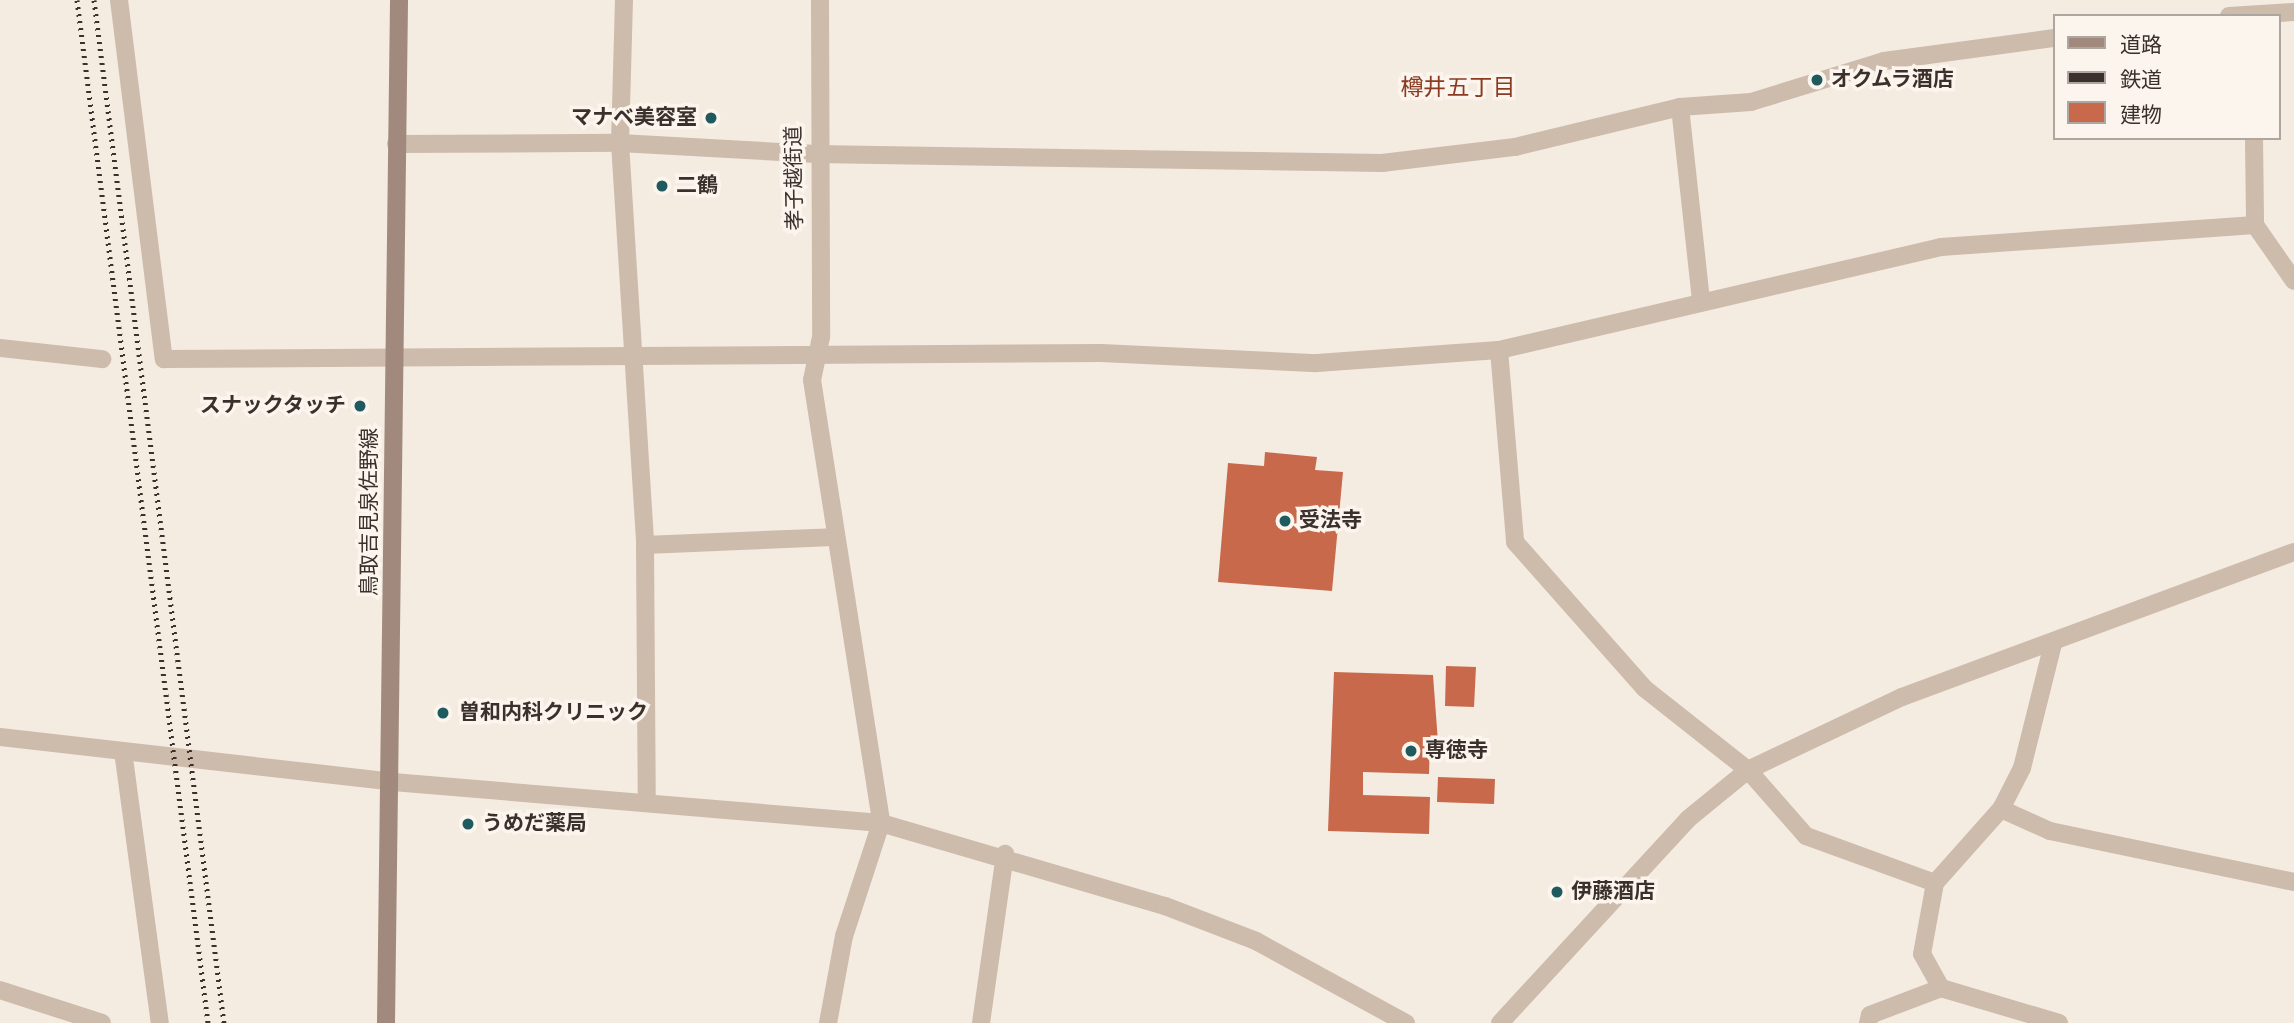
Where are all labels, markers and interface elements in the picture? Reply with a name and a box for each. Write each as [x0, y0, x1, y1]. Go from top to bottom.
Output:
legend [2052, 14, 2280, 140]
text: 道路 [2120, 33, 2162, 58]
place label: オクムラ酒店 [1831, 67, 1957, 93]
text: 鉄道 [2120, 68, 2162, 93]
marker: オクムラ酒店 [1809, 72, 1825, 88]
district label: 樽井五丁目 [1401, 74, 1515, 102]
text: 建物 [2120, 103, 2162, 128]
place label: マナベ美容室 [571, 105, 697, 131]
marker: マナベ美容室 [703, 110, 719, 126]
street label: 孝子越街道 [781, 125, 809, 231]
place label: 二鶴 [676, 173, 718, 199]
marker: 二鶴 [654, 178, 670, 194]
place label: スナックタッチ [199, 393, 346, 419]
marker: スナックタッチ [352, 398, 368, 414]
street label: 鳥取吉見泉佐野線 [357, 428, 383, 596]
place label: 受法寺 [1299, 508, 1362, 534]
marker: 受法寺 [1277, 513, 1293, 529]
place label: 曽和内科クリニック [459, 700, 648, 726]
marker: 曽和内科クリニック [433, 703, 453, 723]
place label: 専徳寺 [1425, 738, 1488, 764]
marker: 専徳寺 [1403, 743, 1419, 759]
place label: うめだ薬局 [482, 811, 587, 837]
marker: うめだ薬局 [460, 816, 476, 832]
place label: 伊藤酒店 [1571, 879, 1655, 905]
marker: 伊藤酒店 [1549, 884, 1565, 900]

